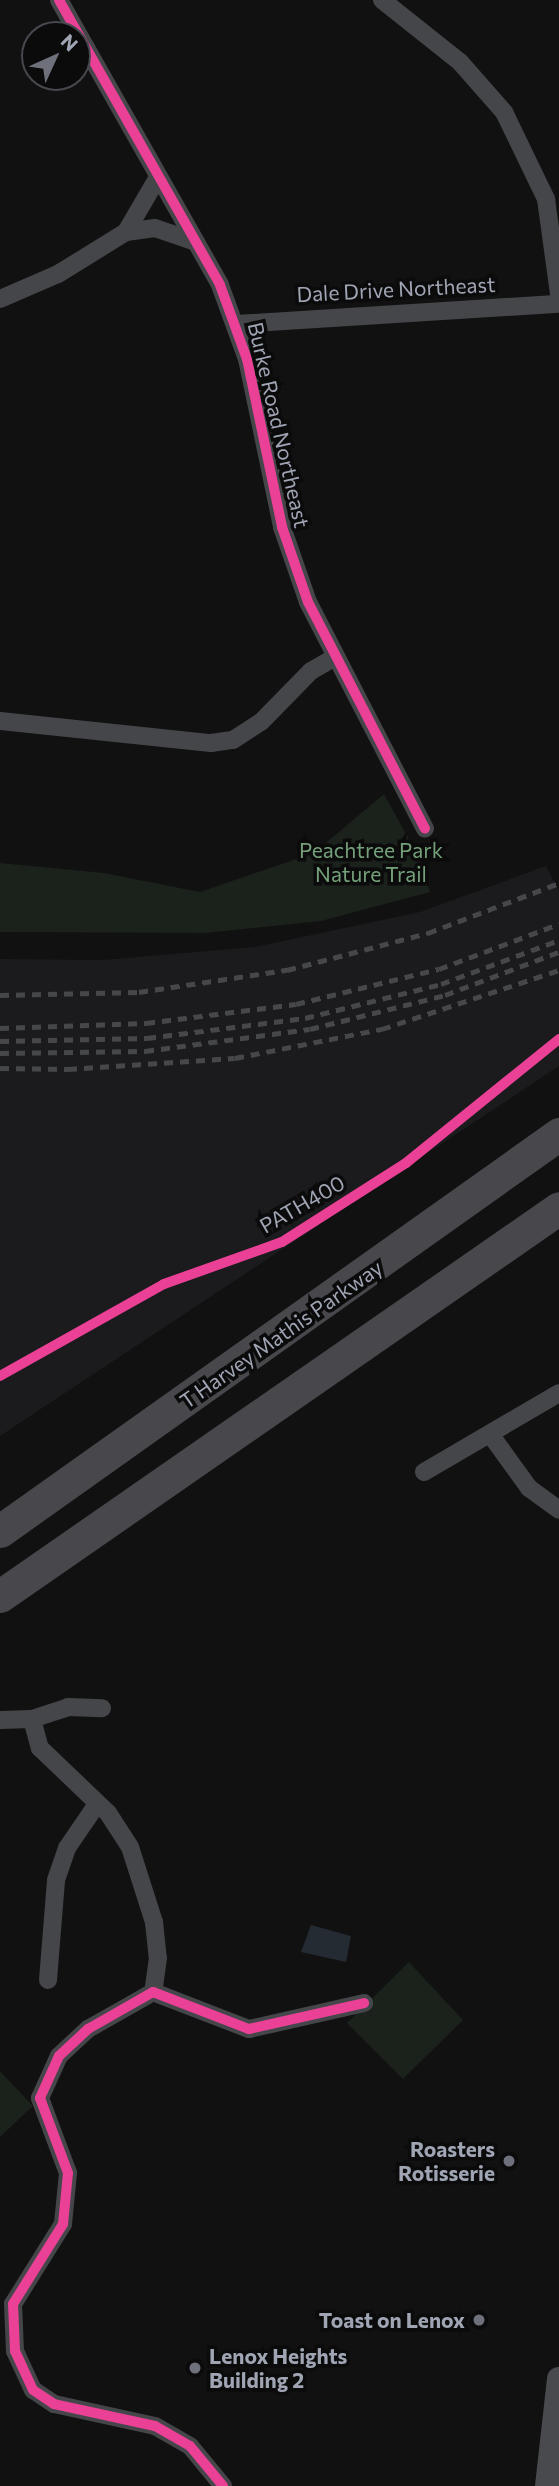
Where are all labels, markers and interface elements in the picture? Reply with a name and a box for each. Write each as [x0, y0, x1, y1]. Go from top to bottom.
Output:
north arrow [21, 21, 91, 91]
text: N [57, 29, 83, 55]
street label: Dale Drive Northeast [296, 271, 496, 307]
street label: Burke Road Northeast [243, 320, 315, 530]
park label: Peachtree Park Nature Trail [299, 837, 443, 887]
street label: PATH400 [255, 1170, 349, 1238]
street label: T Harvey Mathis Parkway [175, 1254, 387, 1414]
place label: Roasters Rotisserie [398, 2136, 495, 2186]
marker: Roasters Rotisserie [501, 2153, 517, 2169]
place label: Toast on Lenox [319, 2307, 465, 2333]
marker: Toast on Lenox [471, 2312, 487, 2328]
place label: Lenox Heights Building 2 [209, 2343, 347, 2393]
marker: Lenox Heights Building 2 [187, 2360, 203, 2376]

